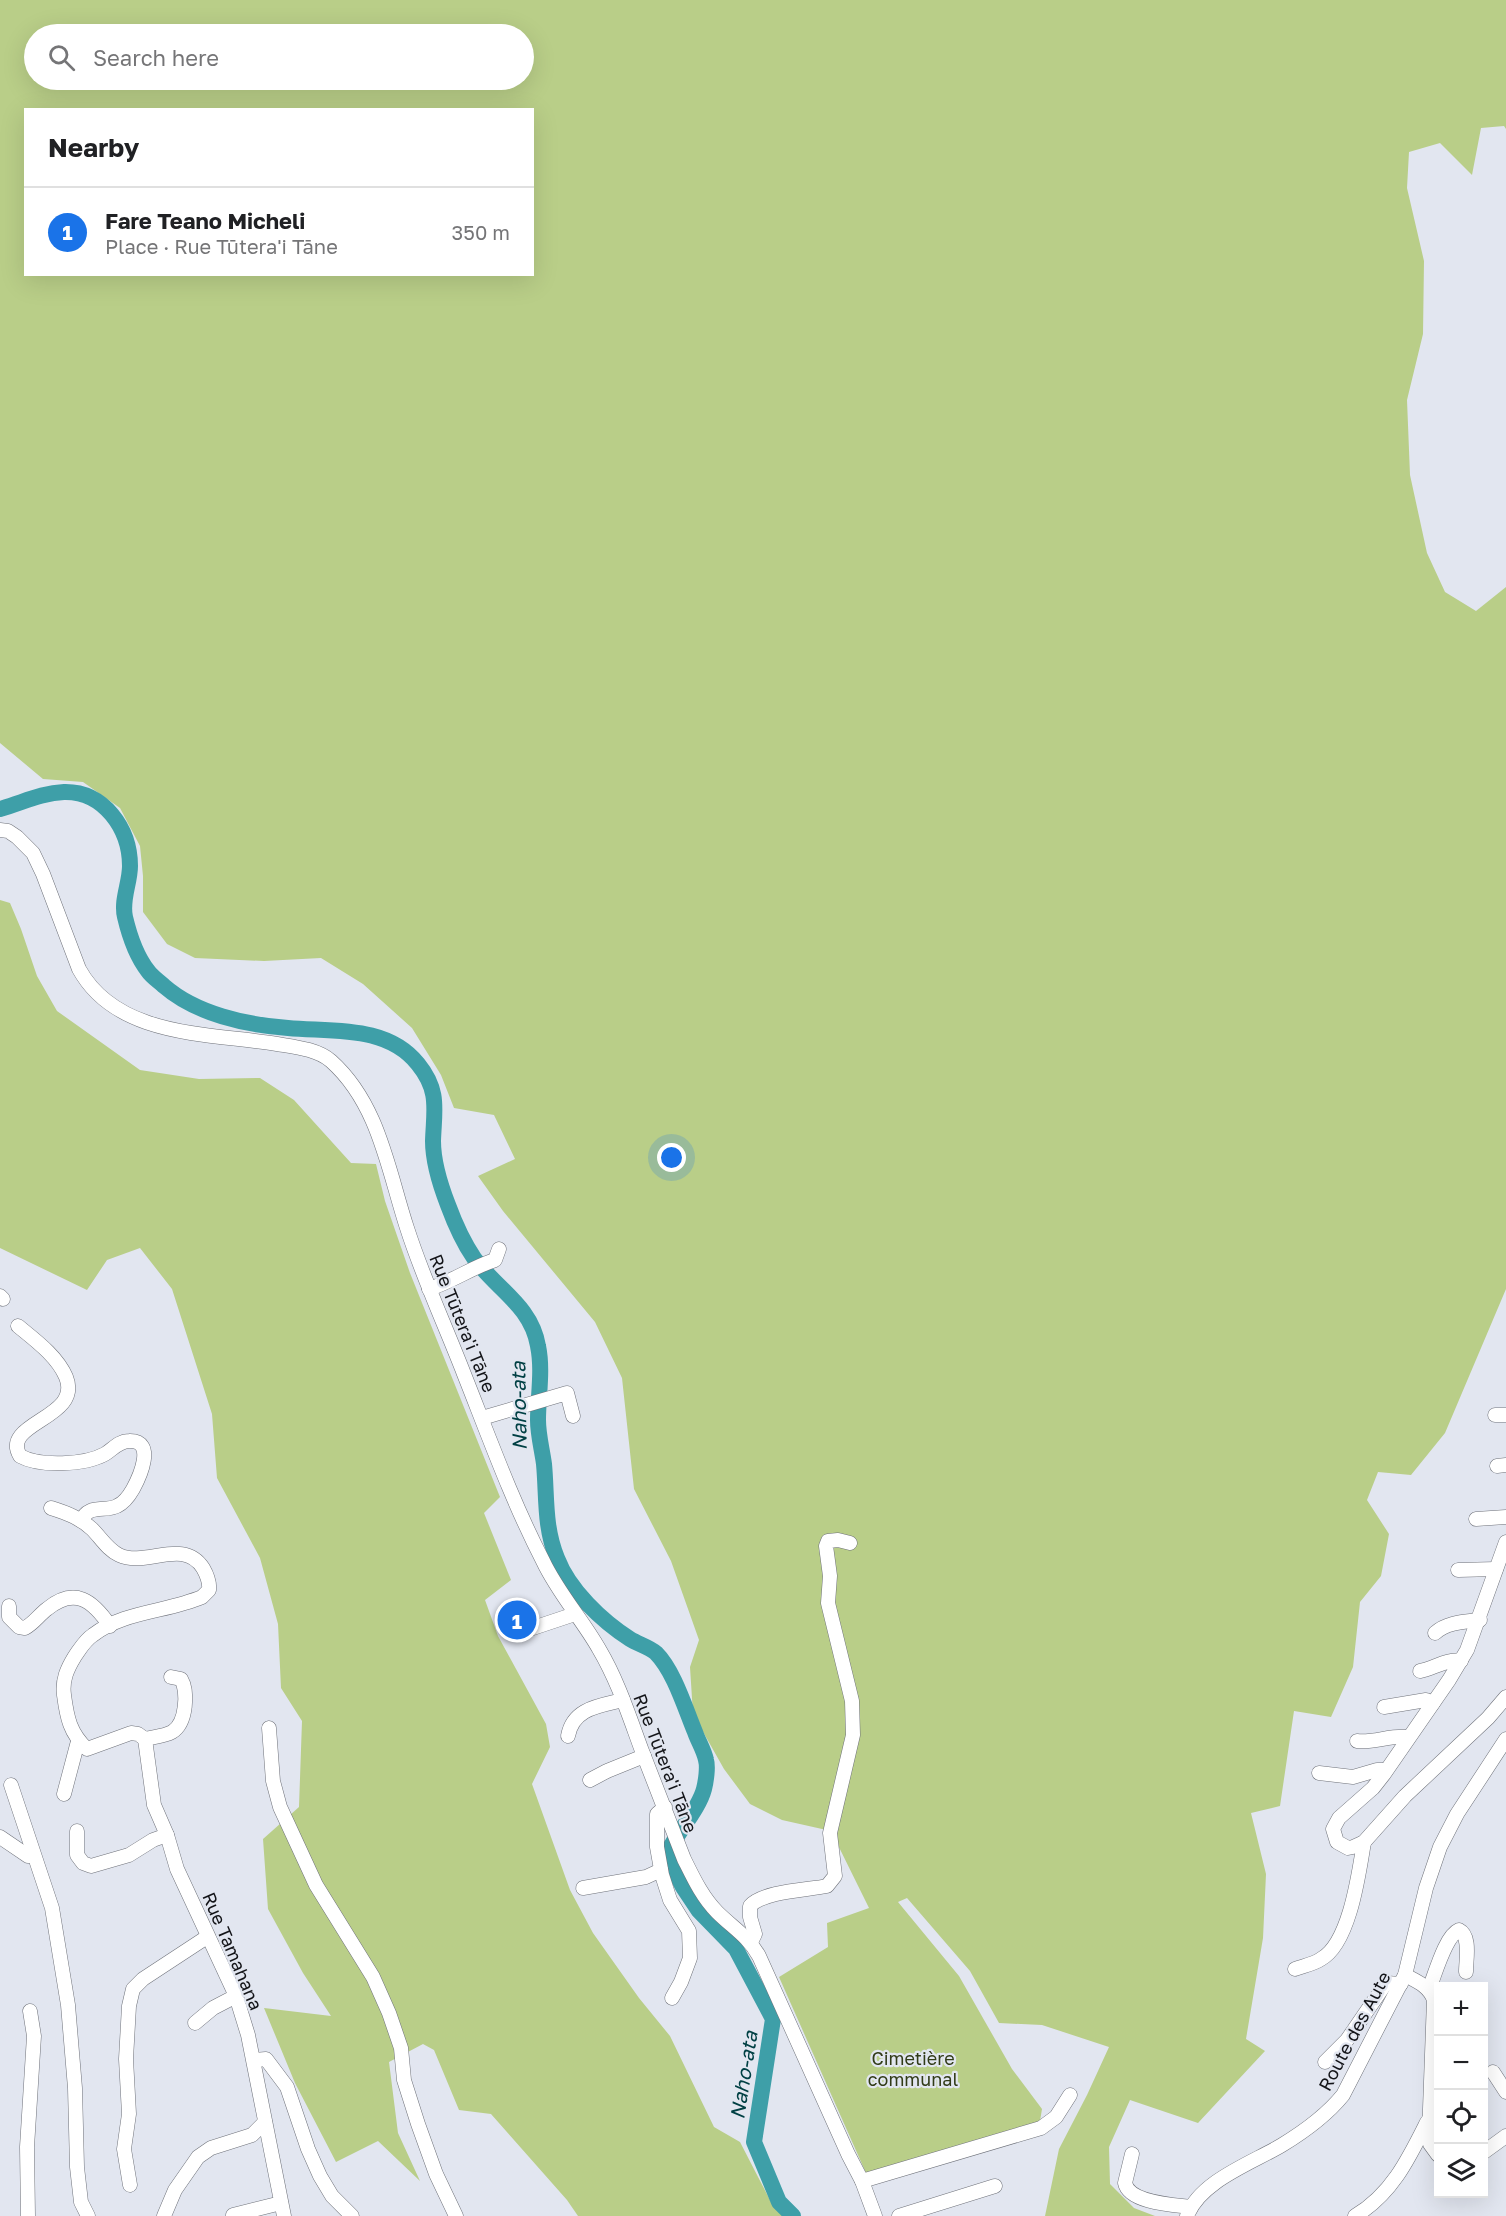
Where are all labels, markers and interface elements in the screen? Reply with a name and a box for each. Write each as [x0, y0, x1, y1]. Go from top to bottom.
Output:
search box [24, 24, 534, 90]
icon: search [45, 41, 78, 74]
text: Search here [93, 44, 219, 71]
text: Nearby [48, 132, 139, 163]
text: Fare Teano Micheli [105, 207, 305, 234]
text: 1 [62, 220, 73, 244]
text: 350 m [452, 220, 510, 244]
text: Place · Rue Tūtera'i Tāne [105, 234, 338, 258]
your location [657, 1143, 686, 1172]
street label: Rue Tūtera'i Tāne [425, 1251, 501, 1395]
water label: Naho-ata [505, 1361, 531, 1451]
pin: 1 [498, 1598, 536, 1642]
street label: Rue Tūtera'i Tāne [629, 1690, 703, 1836]
street label: Rue Tamahana [198, 1889, 268, 2013]
street label: Route des Aute [1313, 1968, 1395, 2094]
map controls [1434, 1982, 1488, 2198]
button: + [1434, 1982, 1488, 2036]
water label: Naho-ata [724, 2029, 762, 2121]
button: − [1434, 2036, 1488, 2090]
park label: Cimetière communal [868, 2047, 958, 2090]
button: locate [1434, 2090, 1488, 2144]
button: layers [1434, 2144, 1488, 2198]

